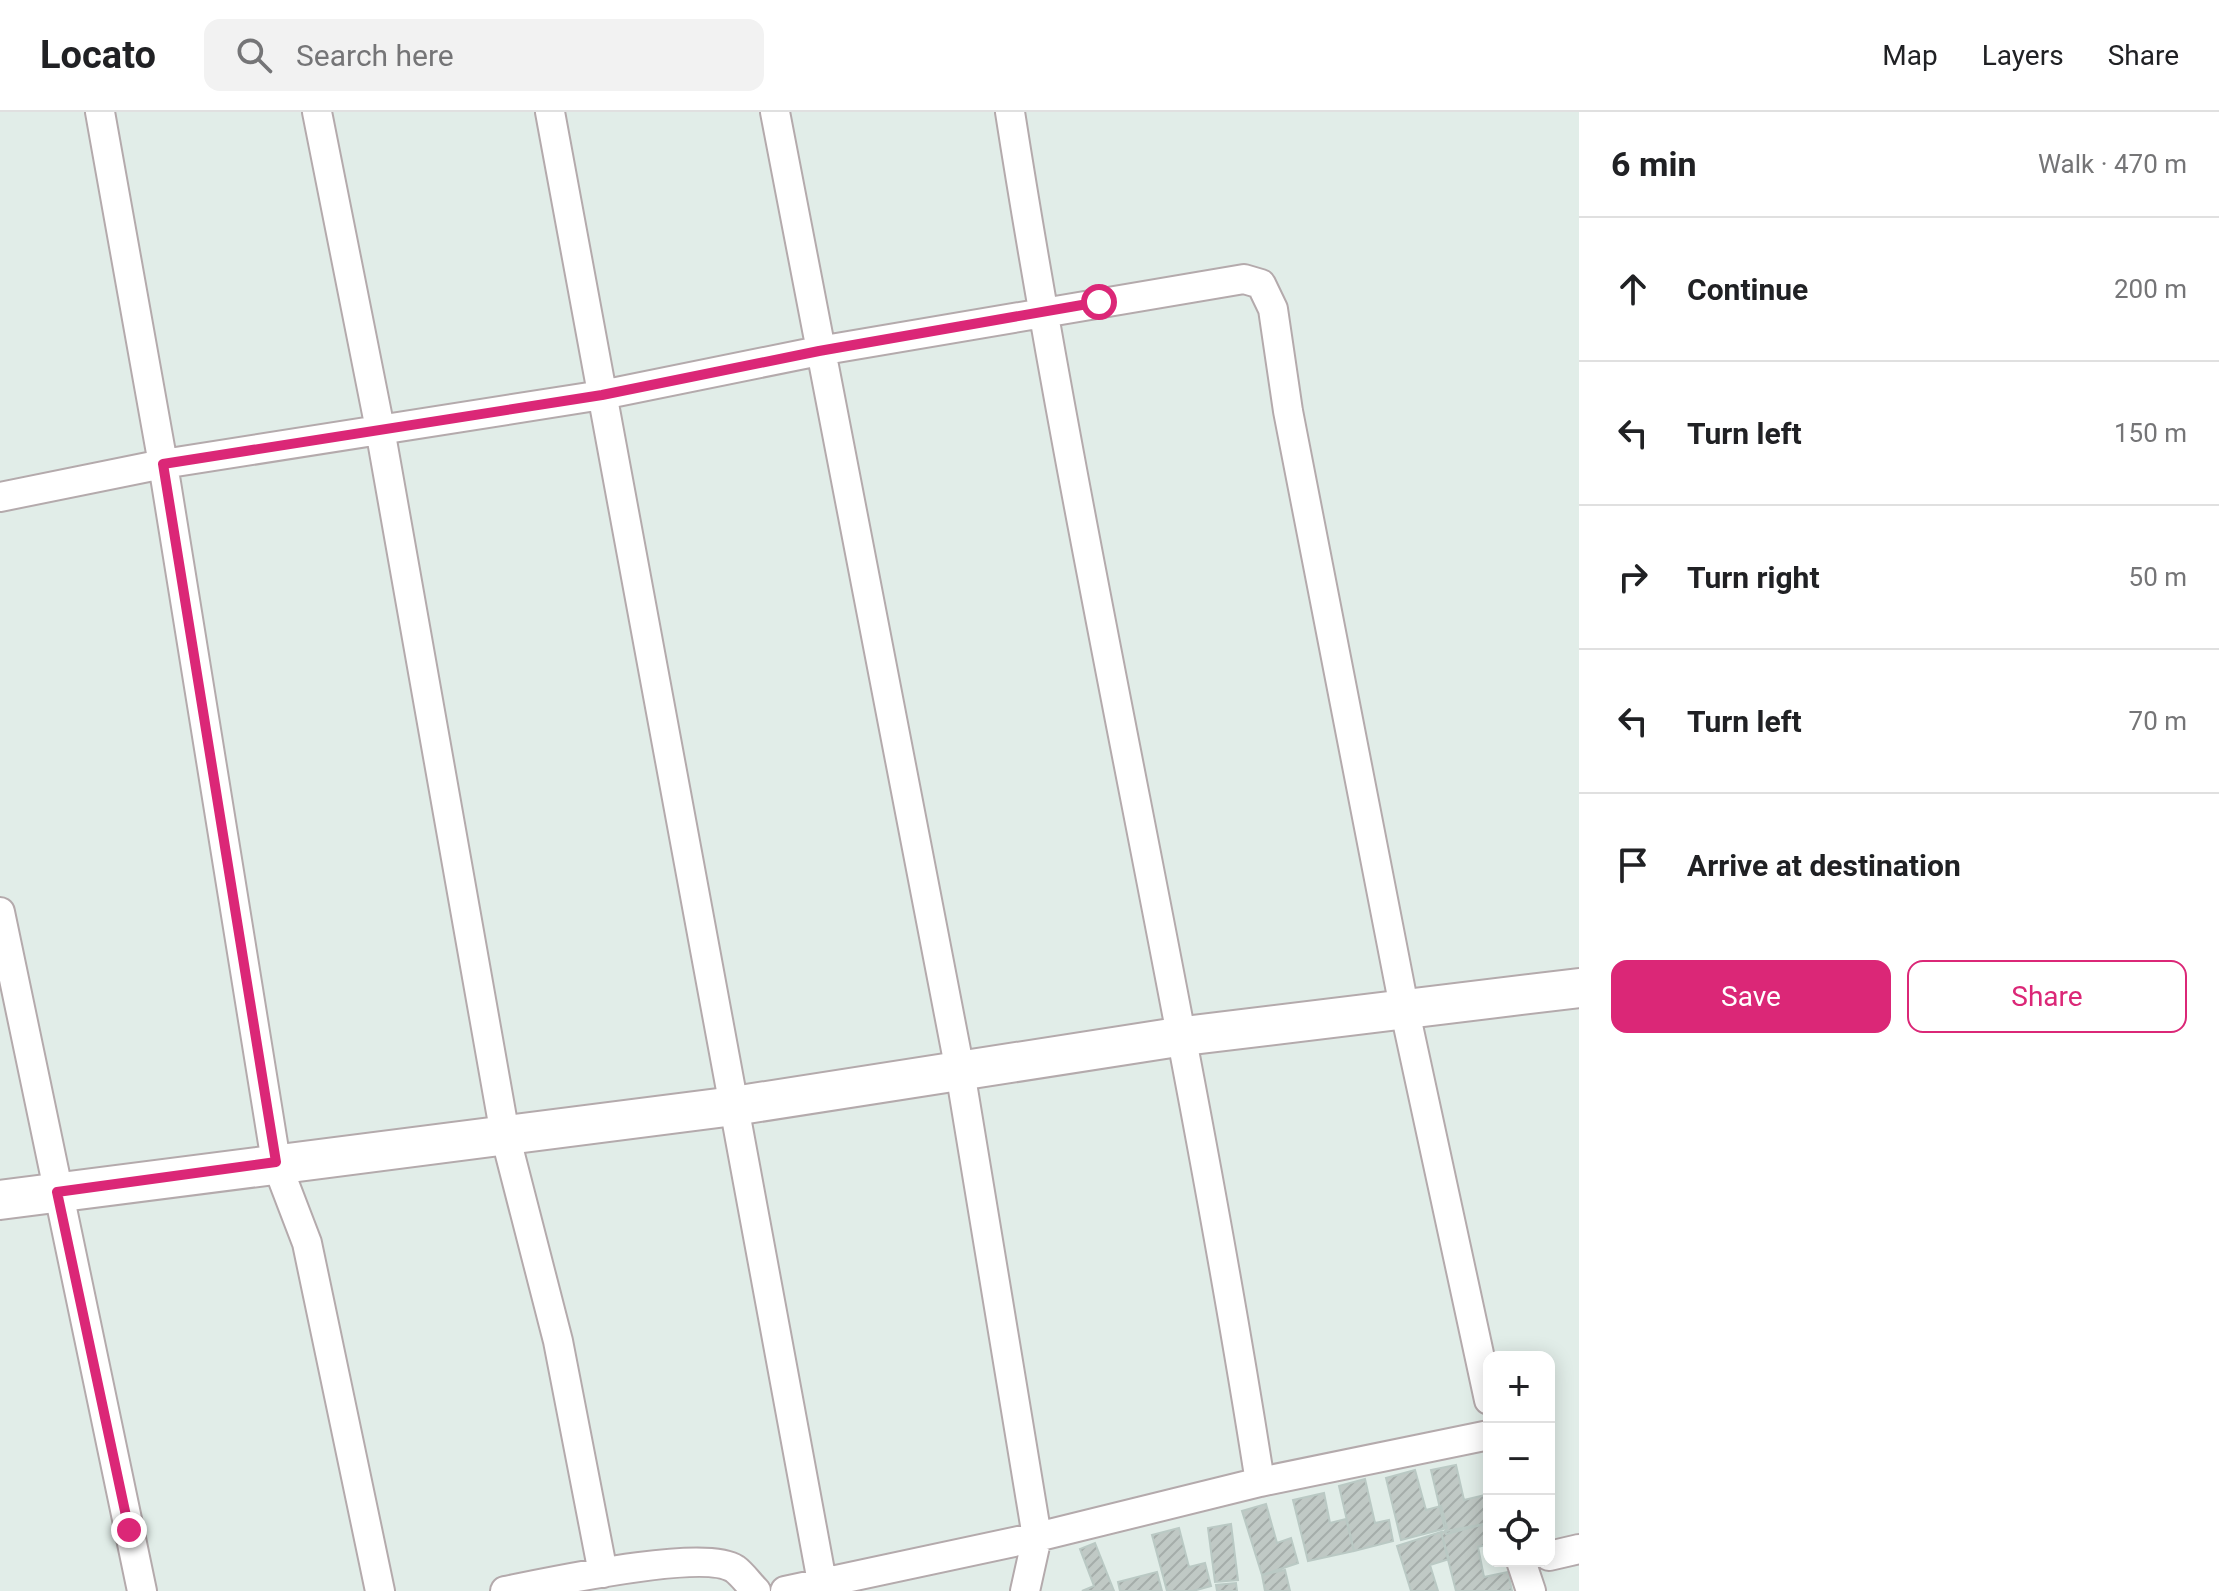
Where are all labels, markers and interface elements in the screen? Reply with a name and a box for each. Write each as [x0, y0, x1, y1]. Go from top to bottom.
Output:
search box [204, 19, 764, 91]
text: Locato [40, 33, 156, 77]
icon: search [232, 33, 276, 77]
text: Search here [296, 38, 454, 73]
text: Map [1882, 39, 1938, 72]
text: Layers [1982, 39, 2064, 72]
text: Share [2108, 39, 2179, 72]
text: 6 min [1611, 144, 1696, 184]
text: Walk · 470 m [2038, 149, 2187, 179]
icon: ahead [1611, 267, 1655, 311]
text: Continue [1687, 272, 1808, 307]
text: 200 m [2114, 274, 2187, 304]
route start [1081, 284, 1117, 320]
icon: left [1611, 411, 1655, 455]
text: Turn left [1687, 416, 1802, 451]
text: 150 m [2114, 418, 2187, 448]
icon: right [1611, 555, 1655, 599]
text: Turn right [1687, 560, 1820, 595]
text: 50 m [2129, 562, 2187, 592]
icon: left [1611, 699, 1655, 743]
text: Turn left [1687, 704, 1802, 739]
text: 70 m [2129, 706, 2187, 736]
icon: arrive [1611, 843, 1655, 887]
text: Arrive at destination [1687, 848, 1961, 883]
button: Save [1611, 960, 1891, 1033]
button: Share [1907, 960, 2187, 1033]
map controls [1483, 1351, 1555, 1567]
button: + [1483, 1351, 1555, 1423]
button: − [1483, 1423, 1555, 1495]
button: locate [1483, 1495, 1555, 1567]
route end [111, 1512, 147, 1548]

